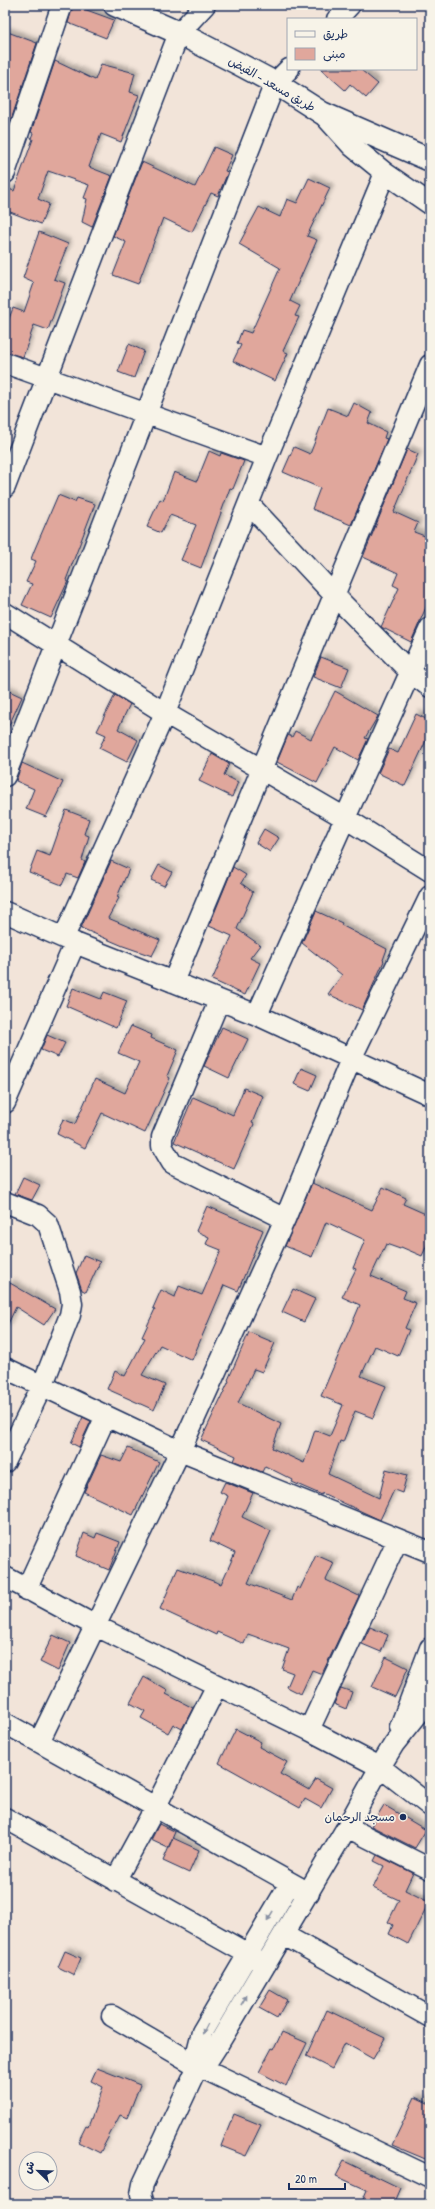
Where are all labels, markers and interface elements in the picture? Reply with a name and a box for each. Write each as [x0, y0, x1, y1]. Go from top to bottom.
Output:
legend [287, 18, 417, 70]
text: طريق [323, 25, 348, 42]
text: مبنى [323, 45, 346, 62]
street label: طريق مسعد - الفيض [226, 52, 319, 115]
place label: مسجد الرحمان [325, 1808, 395, 1825]
marker: مسجد الرحمان [398, 1812, 408, 1822]
one-way arrow [266, 1911, 274, 1921]
one-way arrow [241, 1994, 248, 2006]
one-way arrow [201, 2023, 208, 2034]
north arrow [18, 2151, 58, 2191]
text: ش [20, 2159, 38, 2175]
scale bar [289, 2165, 345, 2191]
text: 20 m [295, 2170, 317, 2187]

